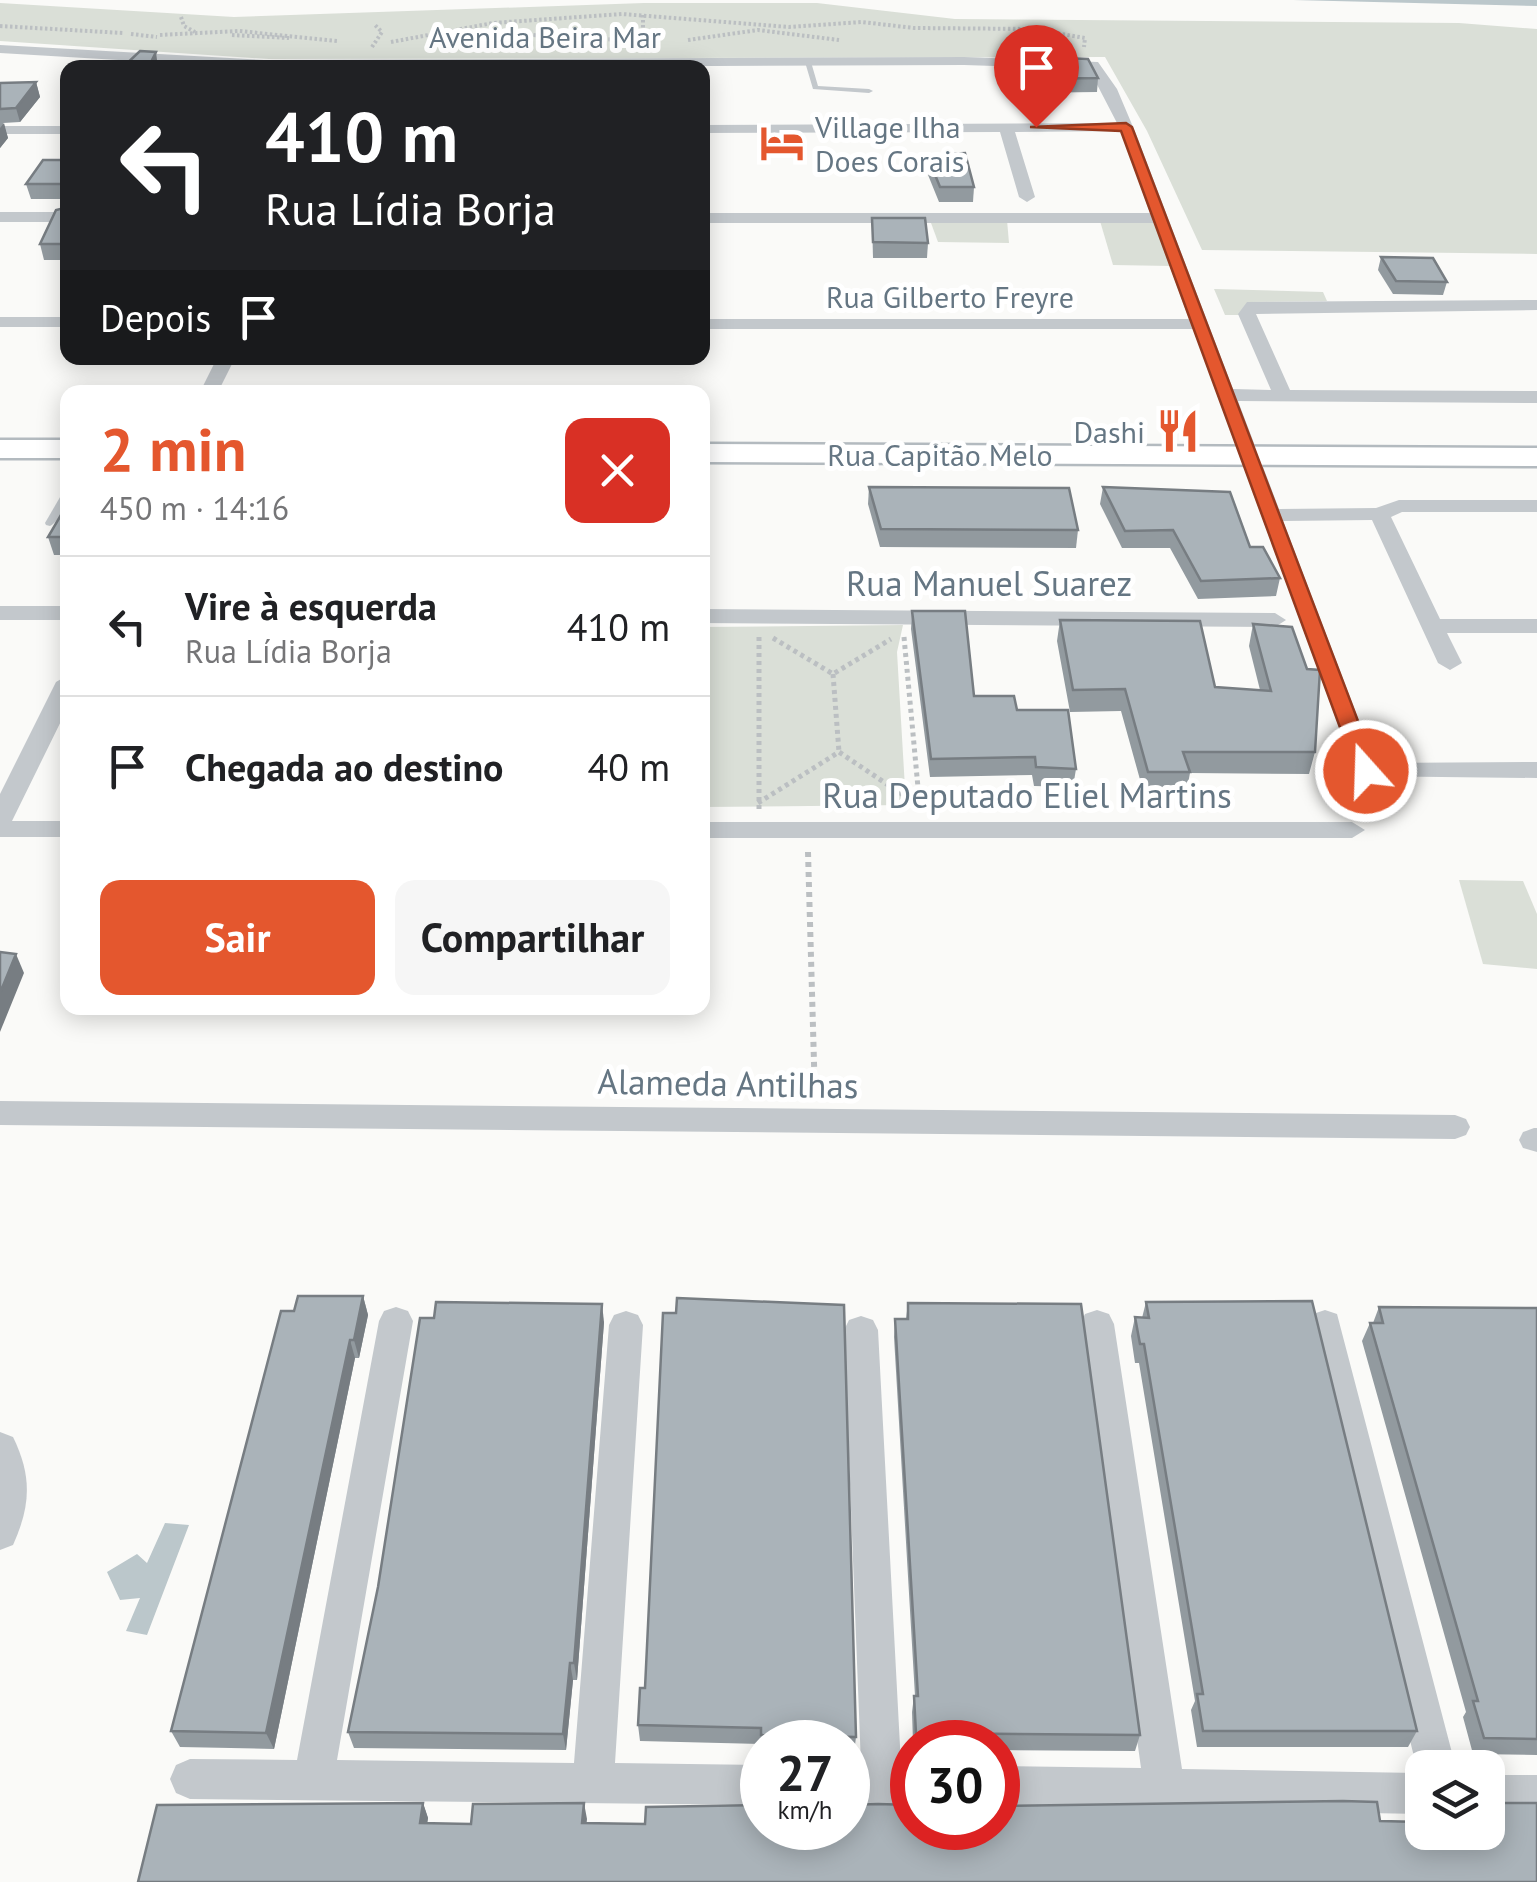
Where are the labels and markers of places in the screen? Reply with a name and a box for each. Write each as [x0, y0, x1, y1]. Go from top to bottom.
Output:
pin [994, 25, 1079, 128]
place label: Village Ilha Does Corais [814, 107, 965, 180]
hotel icon: Village Ilha Does Corais [758, 119, 806, 167]
restaurant icon: Dashi [1154, 407, 1202, 455]
place label: Dashi [1073, 412, 1145, 451]

